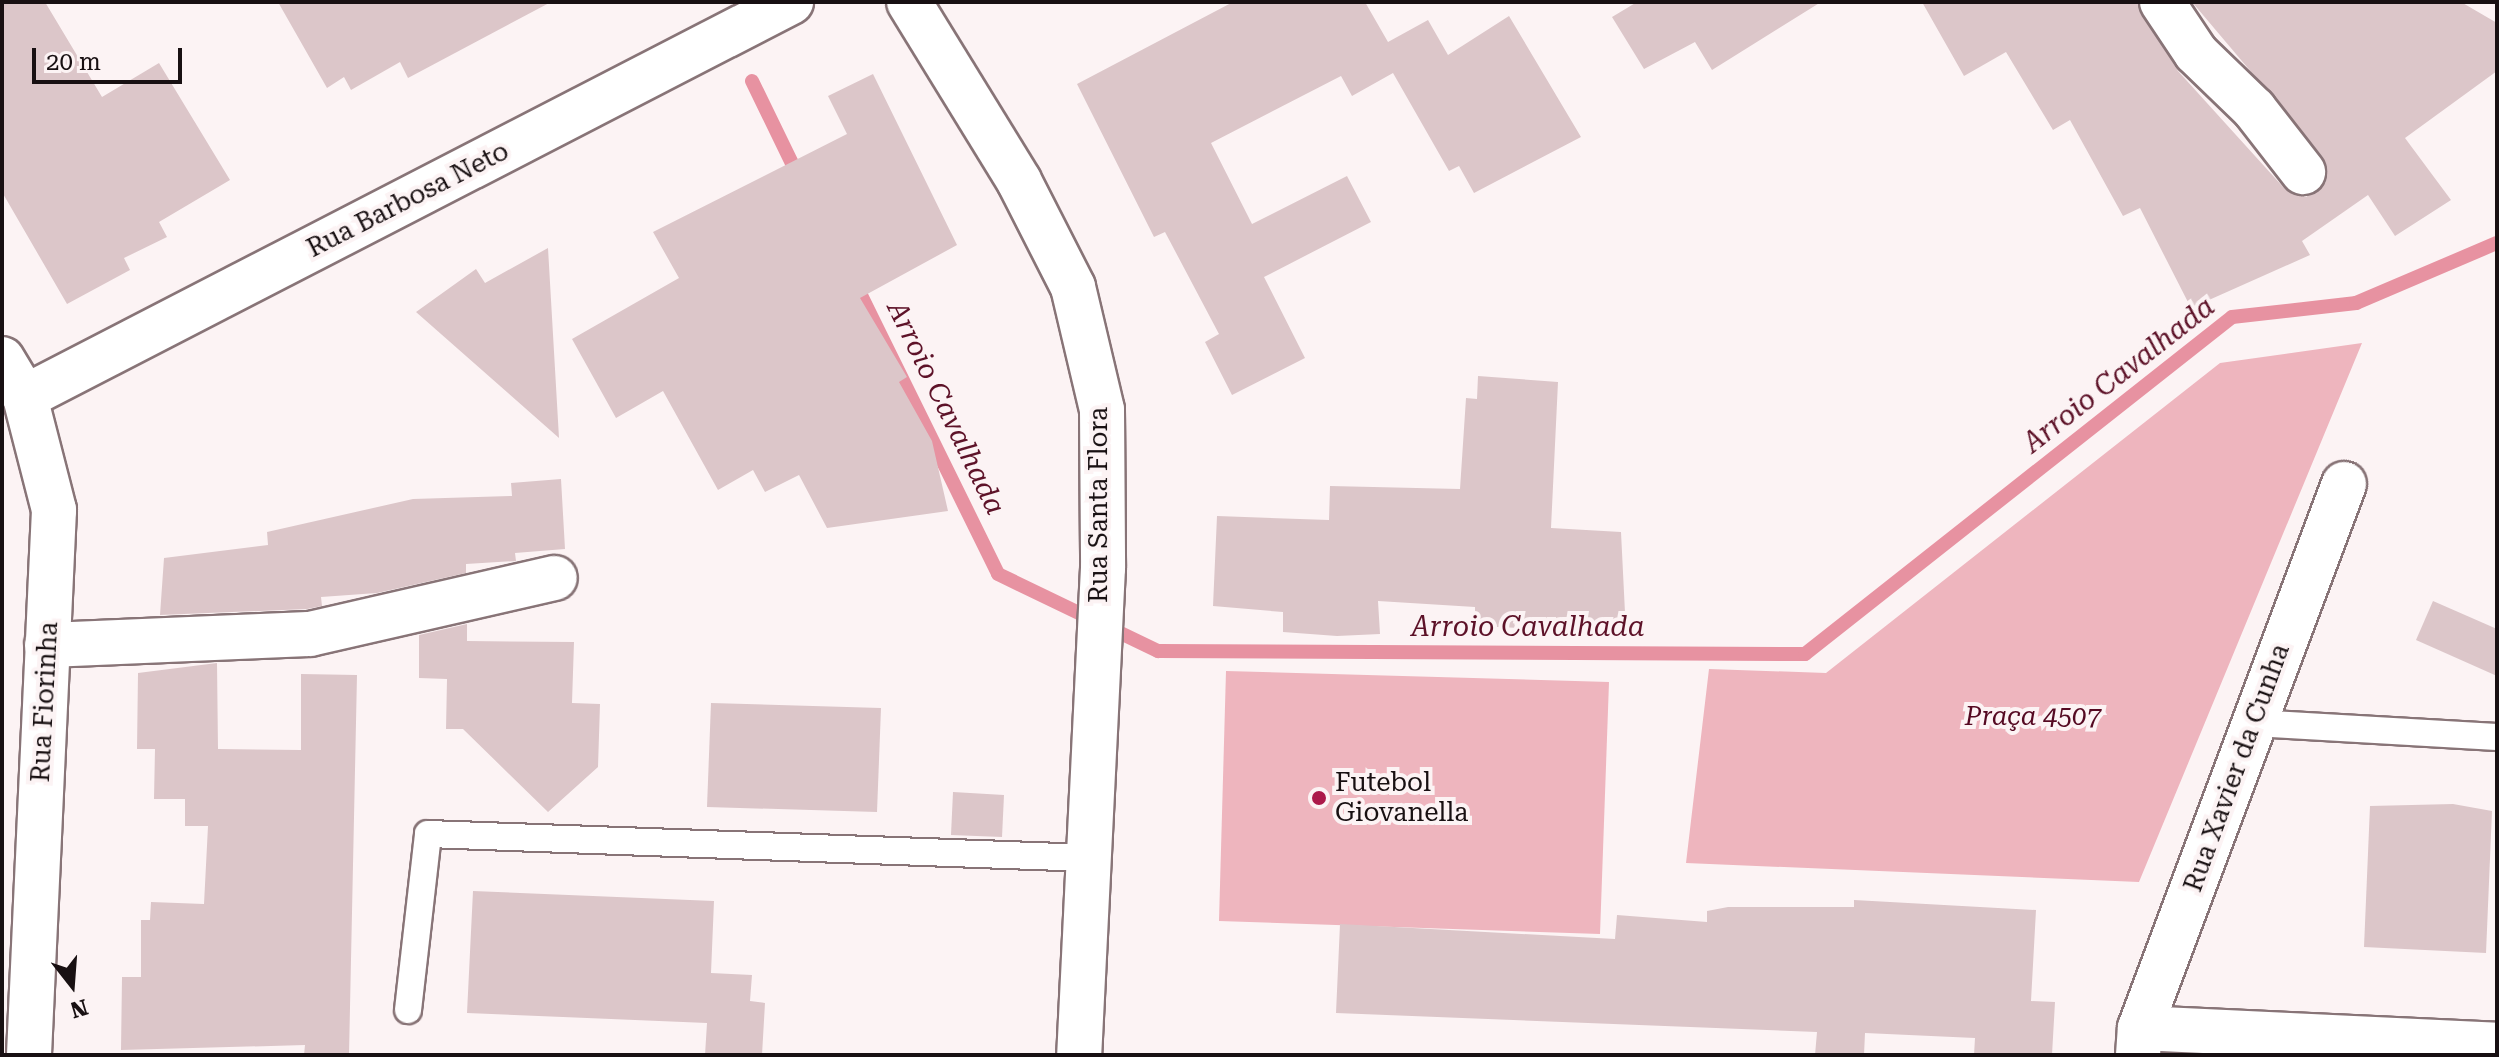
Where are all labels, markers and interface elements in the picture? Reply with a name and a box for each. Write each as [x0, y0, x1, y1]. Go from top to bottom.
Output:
scale bar [36, 32, 186, 82]
text: 20 m [46, 48, 101, 76]
street label: Rua Barbosa Neto [302, 136, 514, 264]
water label: Arroio Cavalhada [2017, 290, 2221, 460]
water label: Arroio Cavalhada [880, 296, 1012, 520]
street label: Rua Santa Flora [1083, 407, 1115, 603]
water label: Arroio Cavalhada [1411, 610, 1645, 644]
street label: Rua Fiorinha [25, 621, 65, 783]
street label: Rua Xavier da Cunha [2178, 640, 2296, 896]
park label: Praça 4507 [1965, 701, 2101, 733]
place label: Futebol Giovanella [1335, 767, 1468, 828]
marker: Futebol Giovanella [1310, 789, 1328, 807]
north arrow [32, 945, 112, 1025]
text: N [67, 994, 91, 1023]

